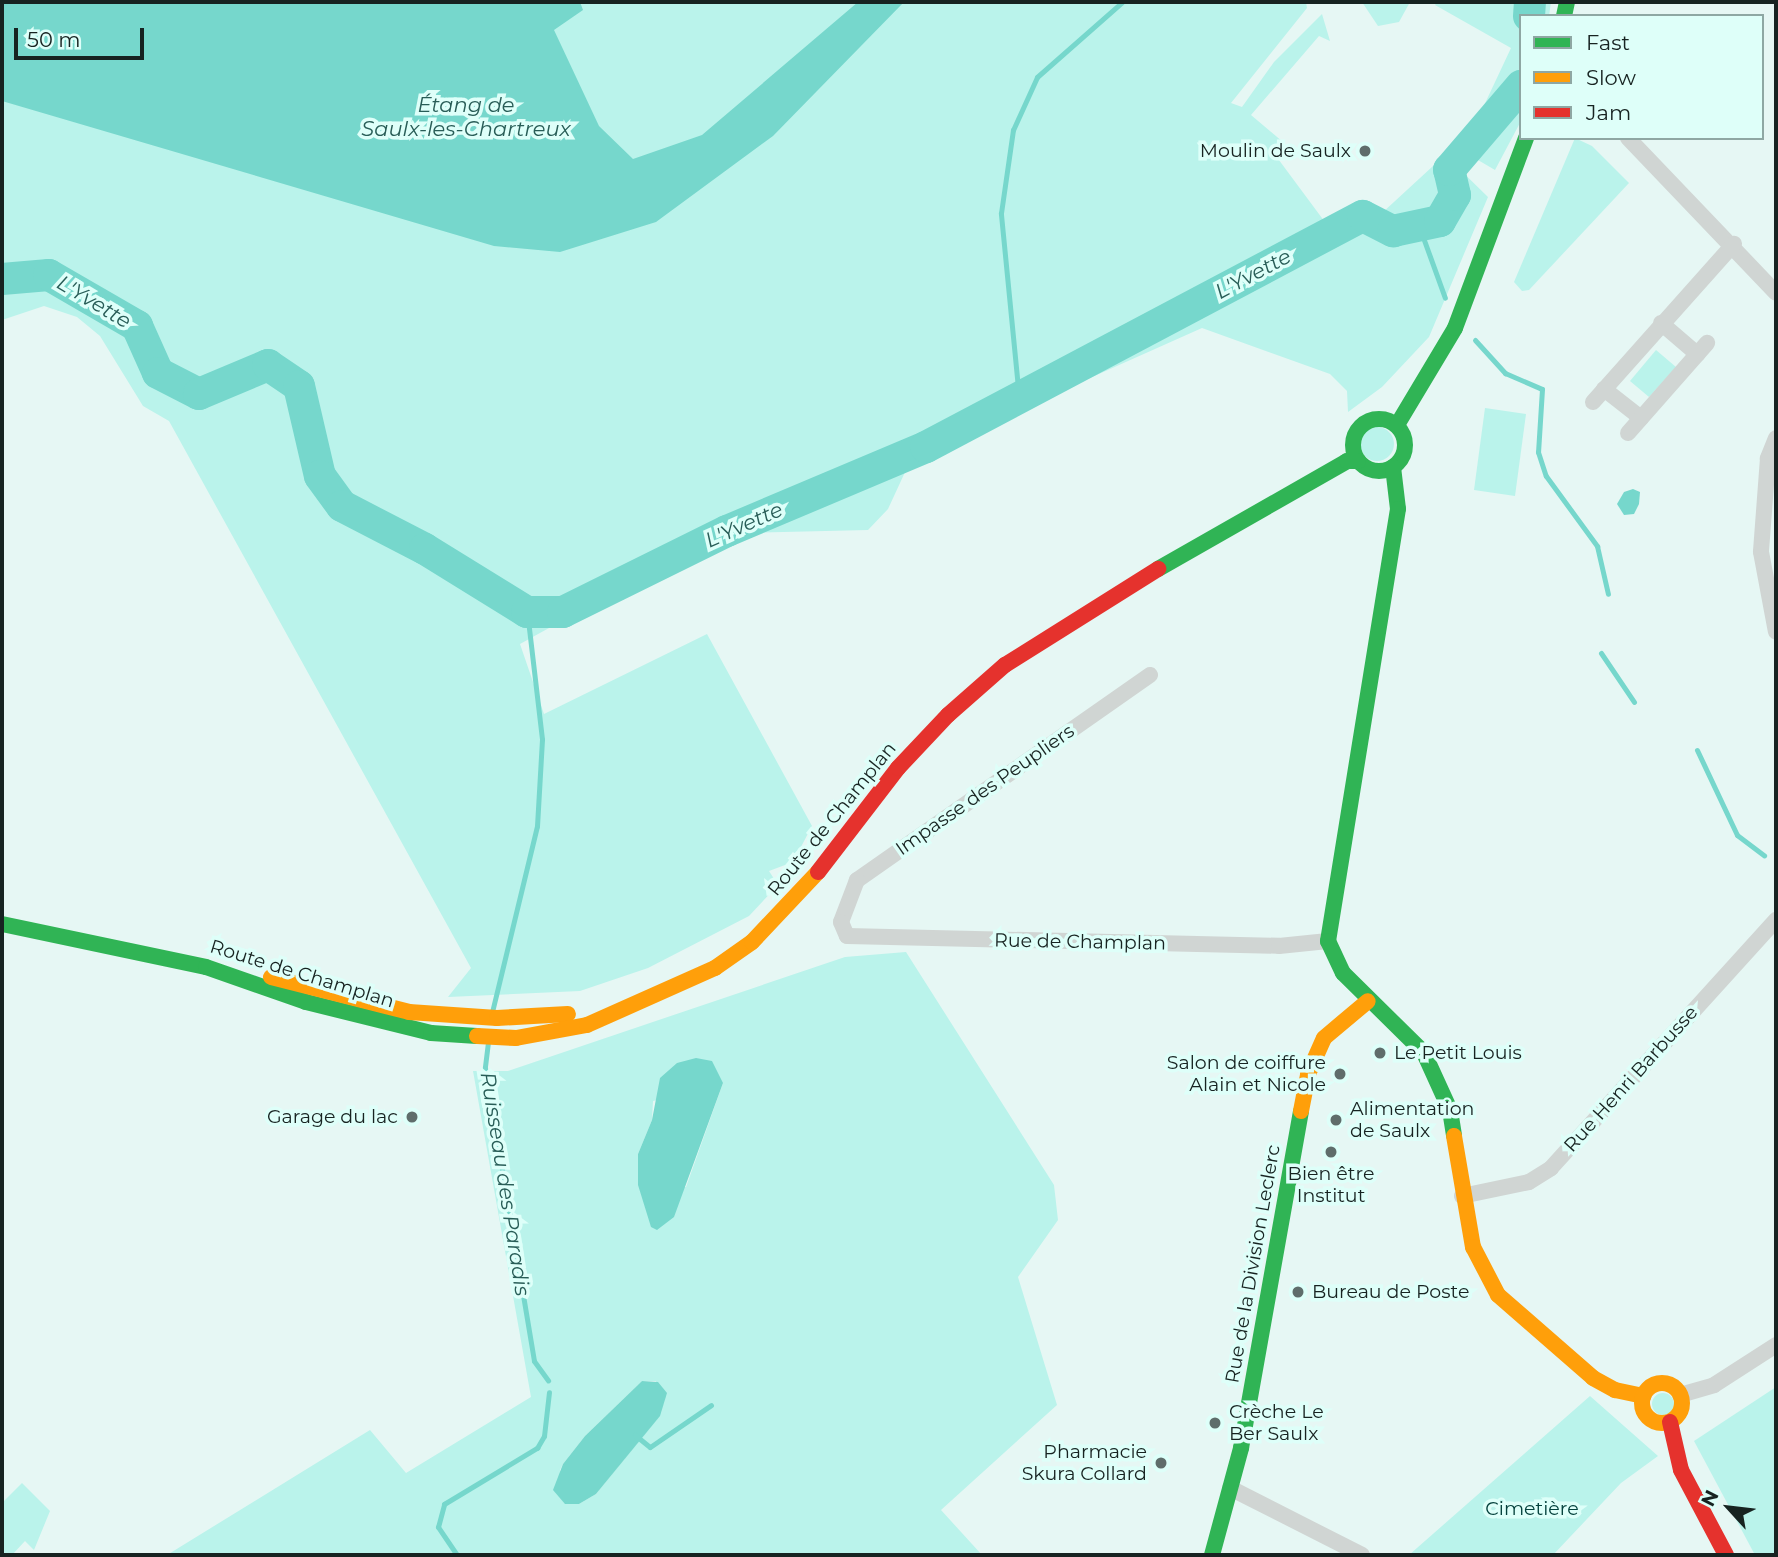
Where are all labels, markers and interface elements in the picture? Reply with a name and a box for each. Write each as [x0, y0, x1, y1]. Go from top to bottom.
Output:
scale bar [18, 14, 147, 58]
legend [1519, 14, 1764, 140]
text: 50 m [27, 27, 81, 52]
text: Fast [1586, 30, 1630, 55]
text: Slow [1586, 65, 1636, 90]
water label: Étang de Saulx-les-Chartreux [361, 92, 571, 142]
text: Jam [1586, 100, 1631, 125]
place label: Moulin de Saulx [1200, 140, 1351, 162]
marker: Moulin de Saulx [1357, 143, 1373, 159]
water label: L'Yvette [1211, 244, 1295, 304]
water label: L'Yvette [52, 270, 136, 334]
water label: L'Yvette [701, 497, 787, 553]
street label: Impasse des Peupliers [891, 720, 1079, 860]
street label: Route de Champlan [763, 737, 901, 901]
street label: Rue de Champlan [994, 929, 1166, 955]
street label: Route de Champlan [207, 935, 397, 1013]
street label: Rue Henri Barbusse [1559, 1001, 1703, 1157]
place label: Le Petit Louis [1394, 1042, 1522, 1064]
marker: Le Petit Louis [1372, 1045, 1388, 1061]
place label: Salon de coiffure Alain et Nicole [1167, 1052, 1326, 1096]
marker: Salon de coiffure Alain et Nicole [1332, 1066, 1348, 1082]
water label: Ruisseau des Paradis [475, 1070, 535, 1298]
place label: Alimentation de Saulx [1350, 1098, 1474, 1142]
place label: Garage du lac [267, 1106, 398, 1128]
marker: Garage du lac [404, 1109, 420, 1125]
marker: Alimentation de Saulx [1328, 1112, 1344, 1128]
street label: Rue de la Division Leclerc [1221, 1143, 1285, 1385]
marker: Bien être Institut [1323, 1144, 1339, 1160]
place label: Bien être Institut [1288, 1163, 1374, 1207]
place label: Bureau de Poste [1312, 1281, 1469, 1303]
marker: Bureau de Poste [1290, 1284, 1306, 1300]
place label: Crèche Le Ber Saulx [1229, 1401, 1324, 1445]
marker: Crèche Le Ber Saulx [1207, 1415, 1223, 1431]
place label: Pharmacie Skura Collard [1022, 1441, 1147, 1485]
marker: Pharmacie Skura Collard [1153, 1455, 1169, 1471]
north arrow [1694, 1473, 1764, 1543]
text: N [1696, 1486, 1724, 1510]
park label: Cimetière [1485, 1498, 1579, 1520]

